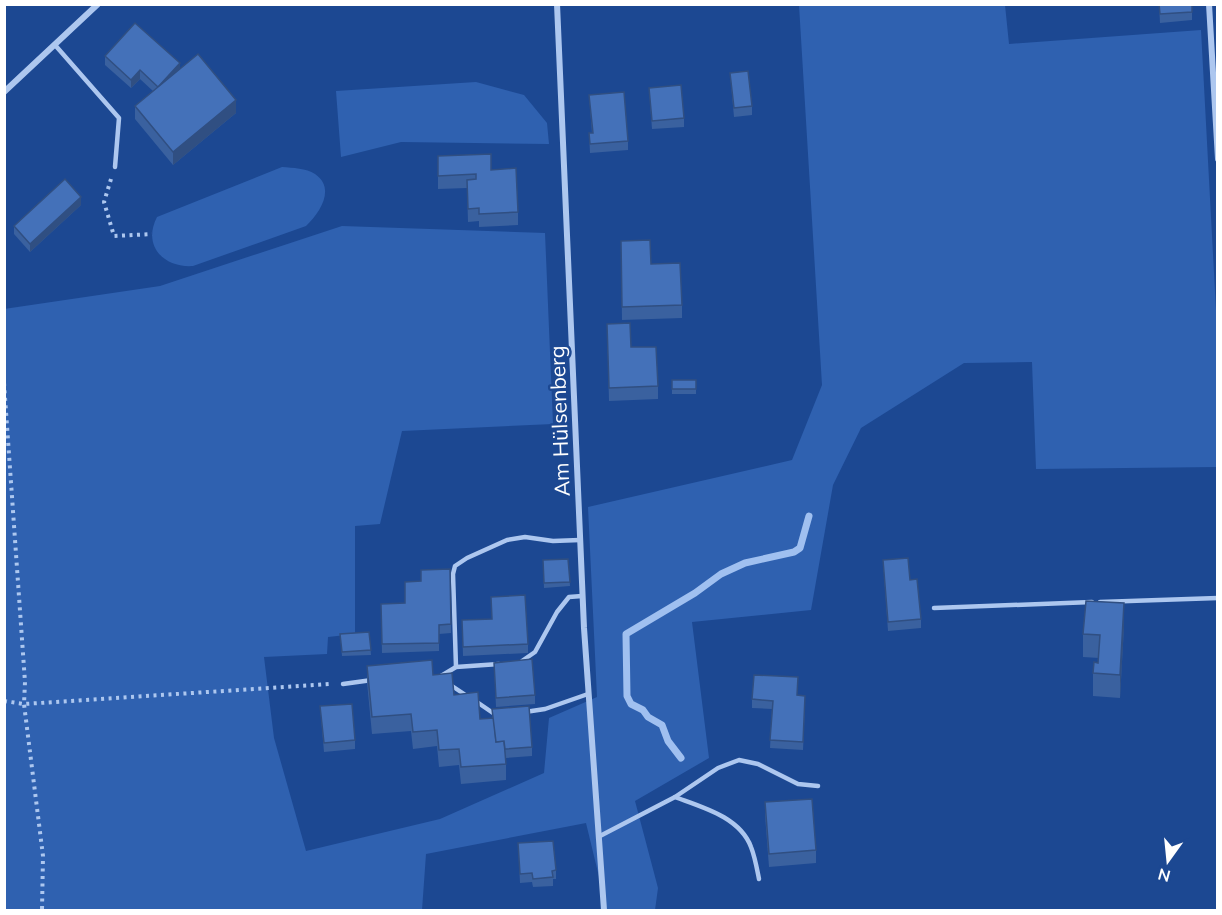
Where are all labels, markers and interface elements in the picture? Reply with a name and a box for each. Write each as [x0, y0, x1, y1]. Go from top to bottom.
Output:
street label: Am Hülsenberg [543, 345, 575, 497]
north arrow [1138, 831, 1198, 891]
text: N [1156, 864, 1173, 887]

